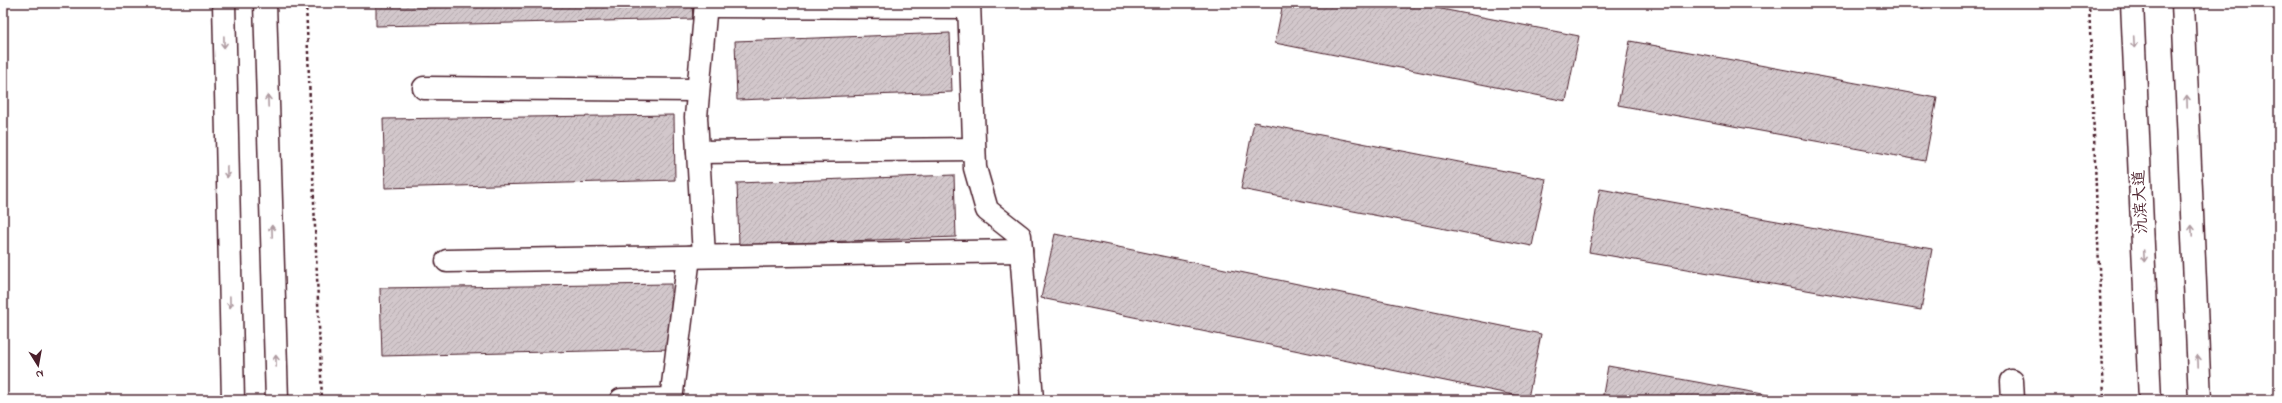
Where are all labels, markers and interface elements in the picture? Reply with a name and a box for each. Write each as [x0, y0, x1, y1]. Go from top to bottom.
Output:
one-way arrow [221, 35, 228, 48]
one-way arrow [2130, 35, 2138, 48]
one-way arrow [264, 95, 272, 108]
one-way arrow [2183, 95, 2191, 108]
one-way arrow [224, 165, 231, 178]
street label: 氿滨大道 [2127, 169, 2155, 235]
one-way arrow [268, 225, 276, 238]
one-way arrow [2189, 225, 2196, 238]
one-way arrow [2140, 249, 2147, 262]
one-way arrow [227, 295, 234, 308]
north arrow [18, 345, 58, 385]
one-way arrow [272, 355, 280, 368]
one-way arrow [2194, 355, 2202, 368]
text: N [35, 365, 45, 382]

